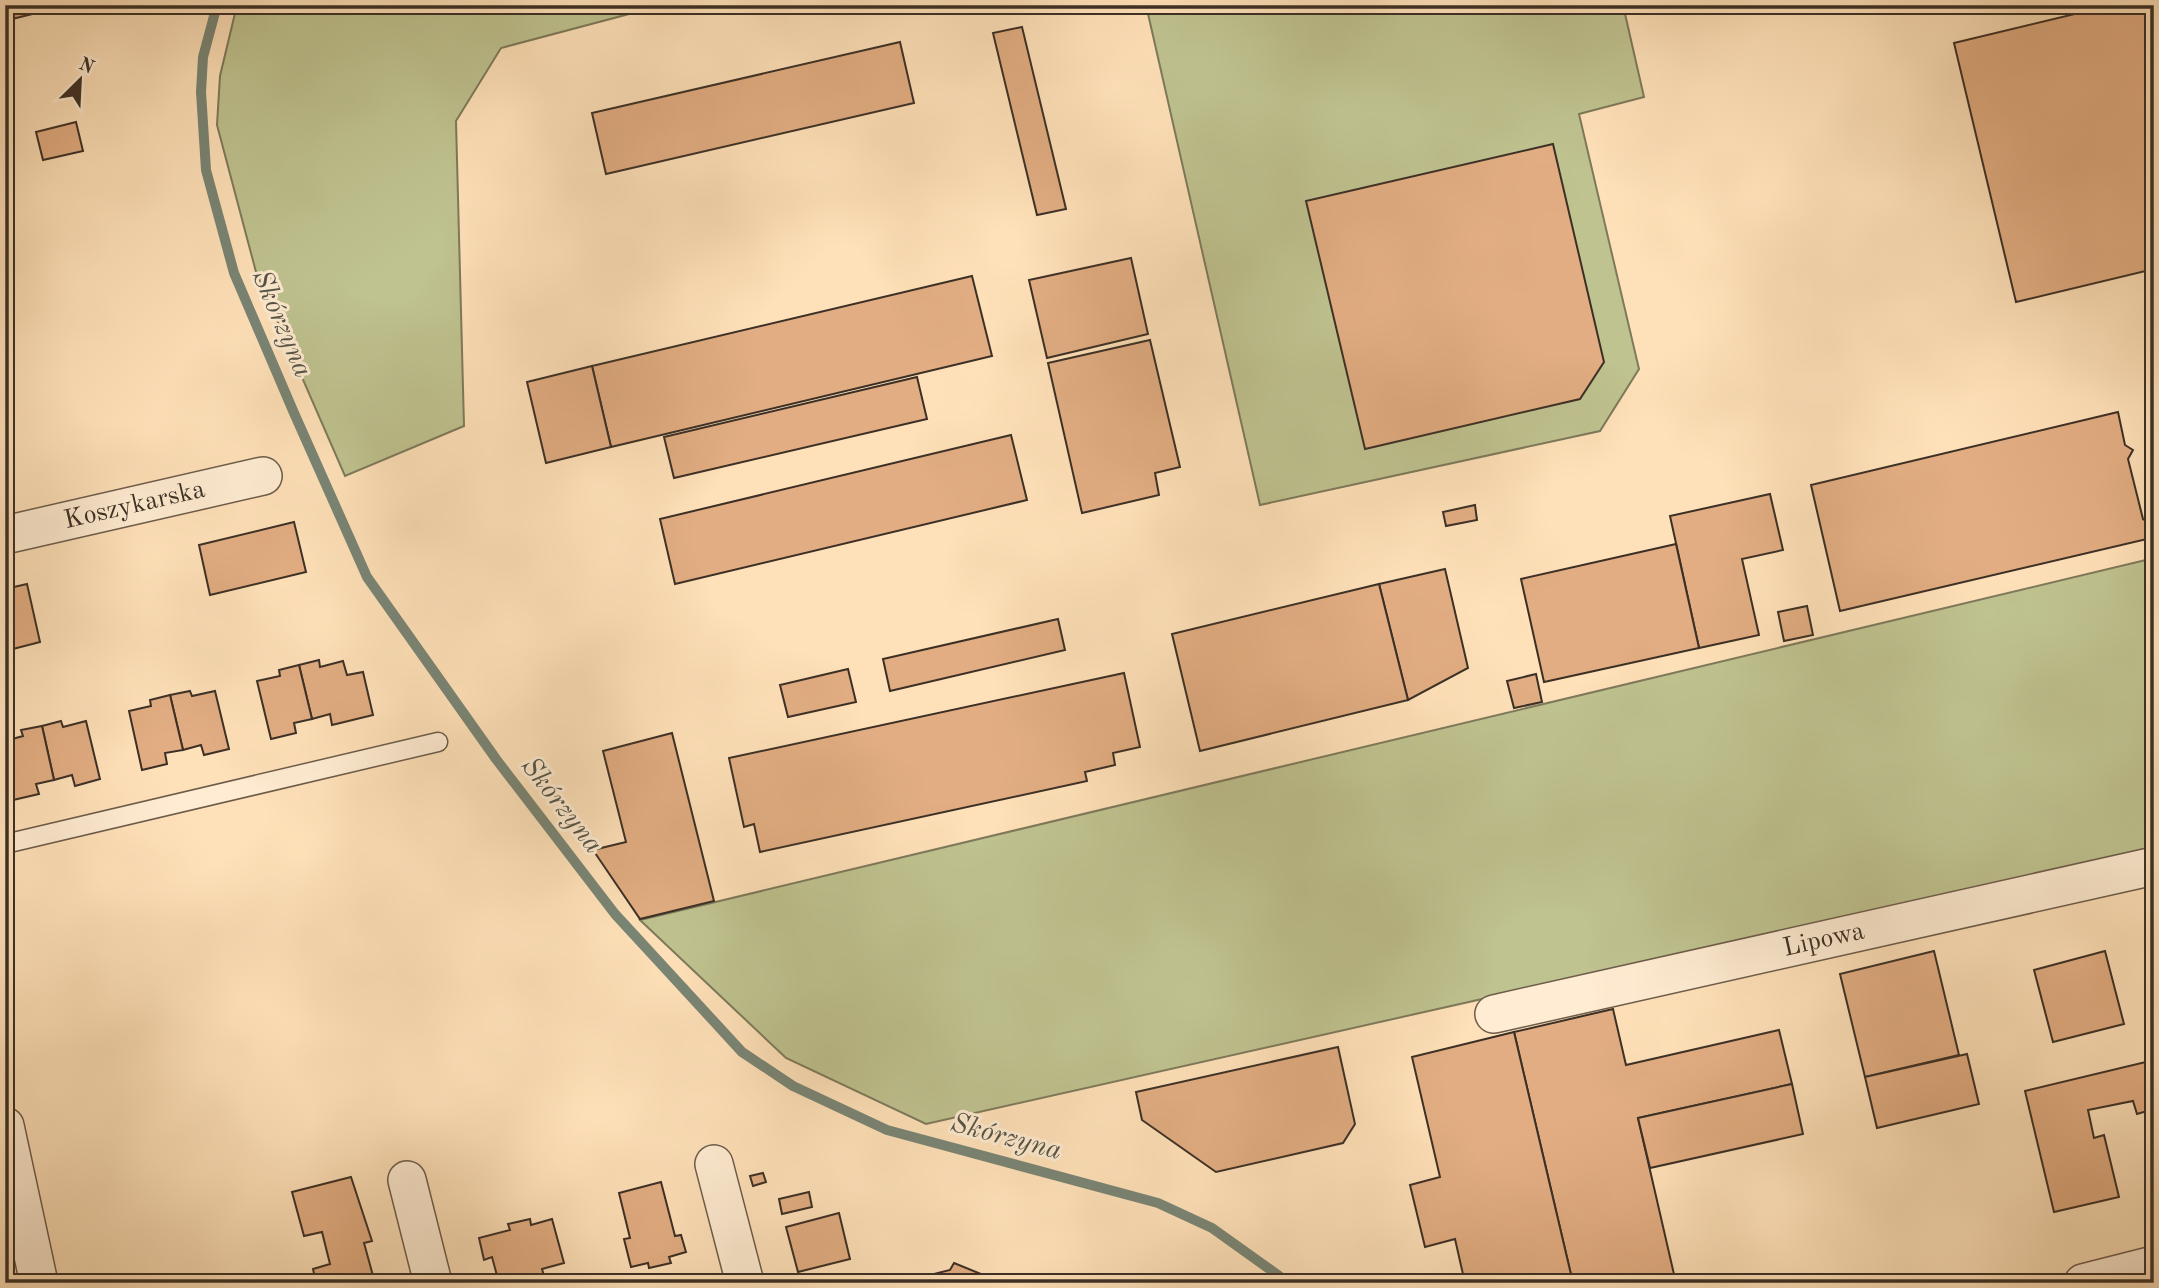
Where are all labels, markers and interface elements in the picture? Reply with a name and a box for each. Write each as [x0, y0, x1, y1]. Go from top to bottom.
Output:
north arrow [46, 46, 116, 116]
text: N [75, 55, 97, 79]
water label: Skórzyna [246, 266, 316, 382]
street label: Koszykarska [62, 477, 208, 534]
water label: Skórzyna [515, 753, 607, 859]
street label: Lipowa [1781, 918, 1867, 962]
water label: Skórzyna [947, 1110, 1065, 1166]

